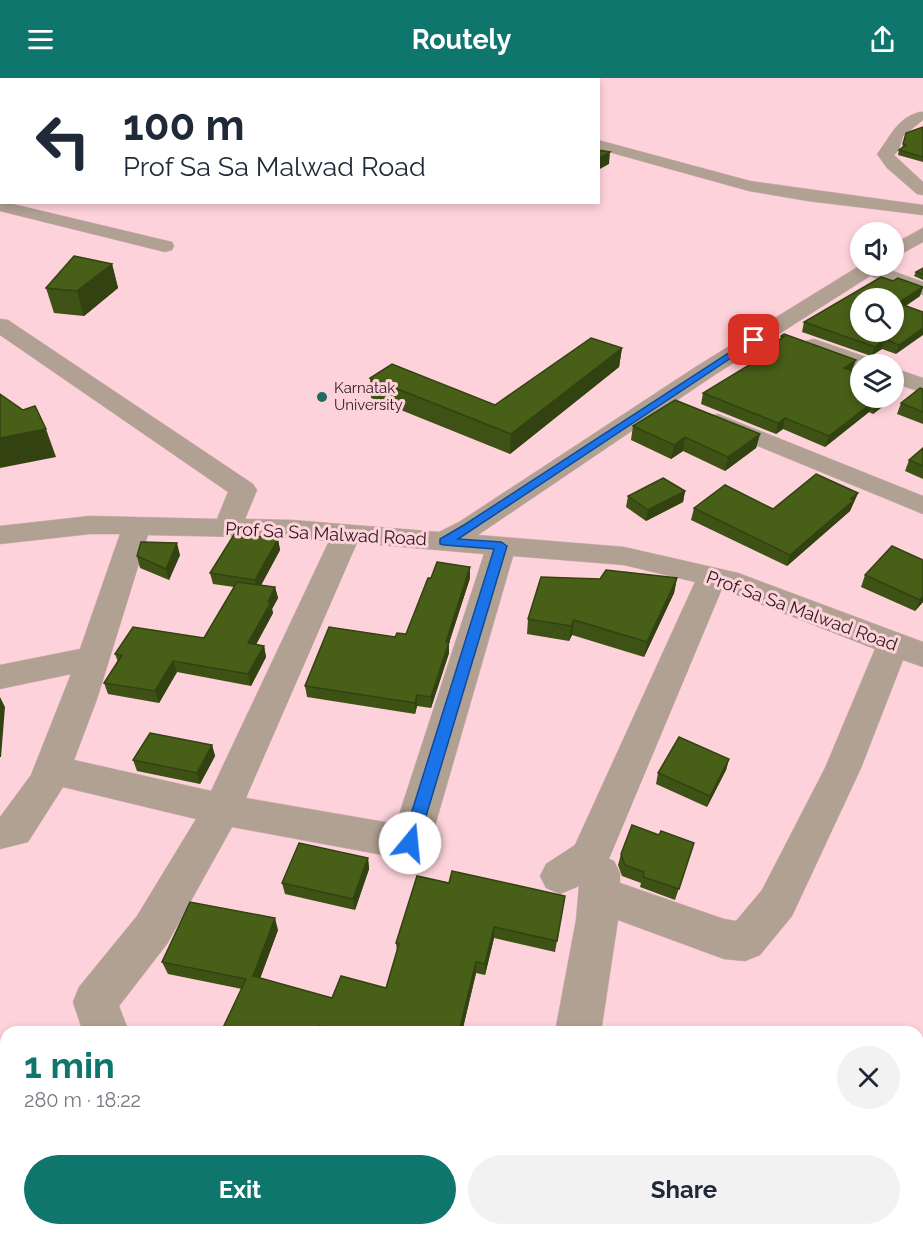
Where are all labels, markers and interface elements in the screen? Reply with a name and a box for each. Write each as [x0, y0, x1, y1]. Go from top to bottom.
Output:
icon: menu [24, 23, 57, 56]
icon: share [866, 23, 899, 56]
text: Routely [412, 24, 511, 55]
text: 100 m [123, 101, 245, 150]
icon: left [24, 102, 102, 180]
text: Prof Sa Sa Malwad Road [123, 151, 426, 182]
map controls [850, 222, 904, 408]
button: sound [850, 222, 904, 276]
button: search [850, 288, 904, 342]
pin [728, 314, 779, 365]
icon: arrive [737, 323, 770, 356]
button: layers [850, 354, 904, 408]
place label: Karnatak University [334, 379, 403, 414]
marker: Karnatak University [315, 390, 329, 404]
street label: Prof Sa Sa Malwad Road [225, 518, 427, 549]
street label: Prof Sa Sa Malwad Road [704, 566, 901, 655]
position arrow [378, 811, 442, 875]
text: 1 min [24, 1044, 115, 1086]
button: close [837, 1046, 900, 1109]
text: 280 m · 18:22 [24, 1088, 141, 1112]
button: Exit [24, 1155, 456, 1224]
button: Share [468, 1155, 900, 1224]

